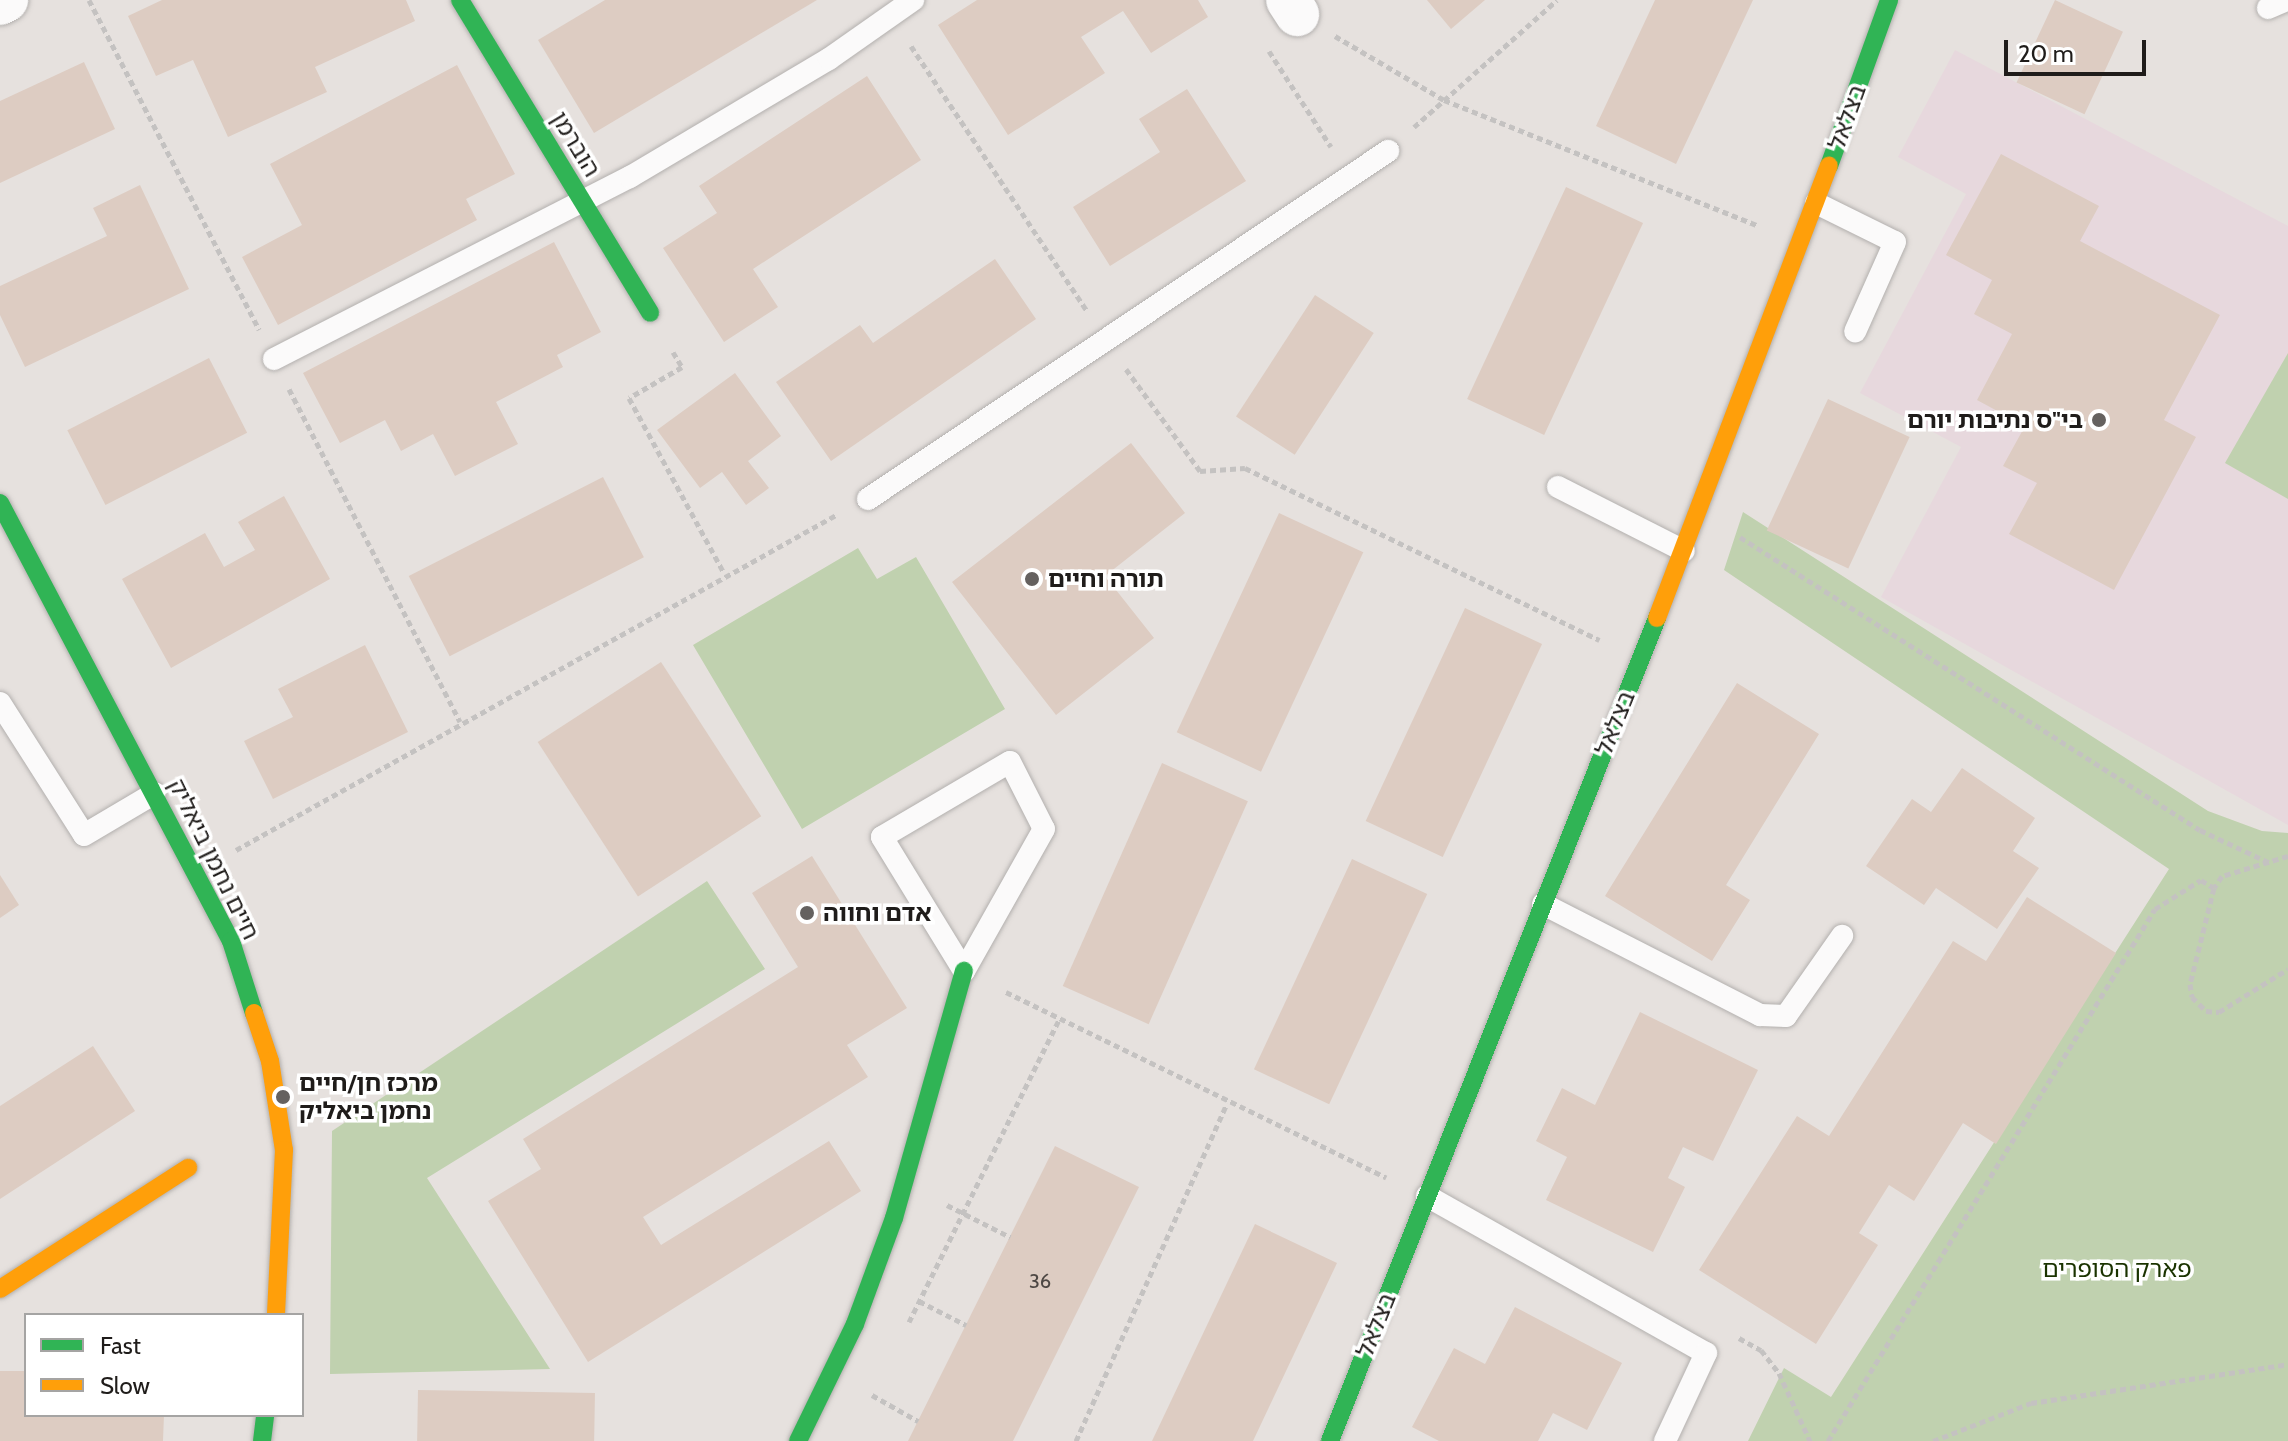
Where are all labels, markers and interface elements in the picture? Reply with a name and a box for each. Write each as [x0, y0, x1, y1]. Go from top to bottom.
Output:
scale bar [2008, 24, 2150, 74]
text: 20 m [2018, 39, 2074, 68]
street label: בצלאל [1822, 81, 1872, 153]
street label: הוברמן [545, 106, 607, 182]
place label: בי"ס נתיבות יורם [1907, 406, 2083, 434]
marker: בי"ס נתיבות יורם [2090, 411, 2108, 429]
place label: תורה וחיים [1048, 565, 1164, 593]
marker: תורה וחיים [1023, 570, 1041, 588]
street label: בצלאל [1589, 686, 1641, 760]
street label: חיים נחמן ביאליק [163, 774, 265, 944]
place label: אדם וחווה [823, 899, 932, 927]
marker: אדם וחווה [798, 904, 816, 922]
place label: מרכז חן/חיים נחמן ביאליק [299, 1069, 438, 1125]
marker: מרכז חן/חיים נחמן ביאליק [274, 1088, 292, 1106]
park label: פארק הסופרים [2042, 1255, 2192, 1283]
house number: 36 [1029, 1269, 1051, 1293]
street label: בצלאל [1350, 1288, 1402, 1362]
legend [24, 1313, 304, 1417]
text: Fast [100, 1331, 141, 1360]
text: Slow [100, 1371, 150, 1400]

